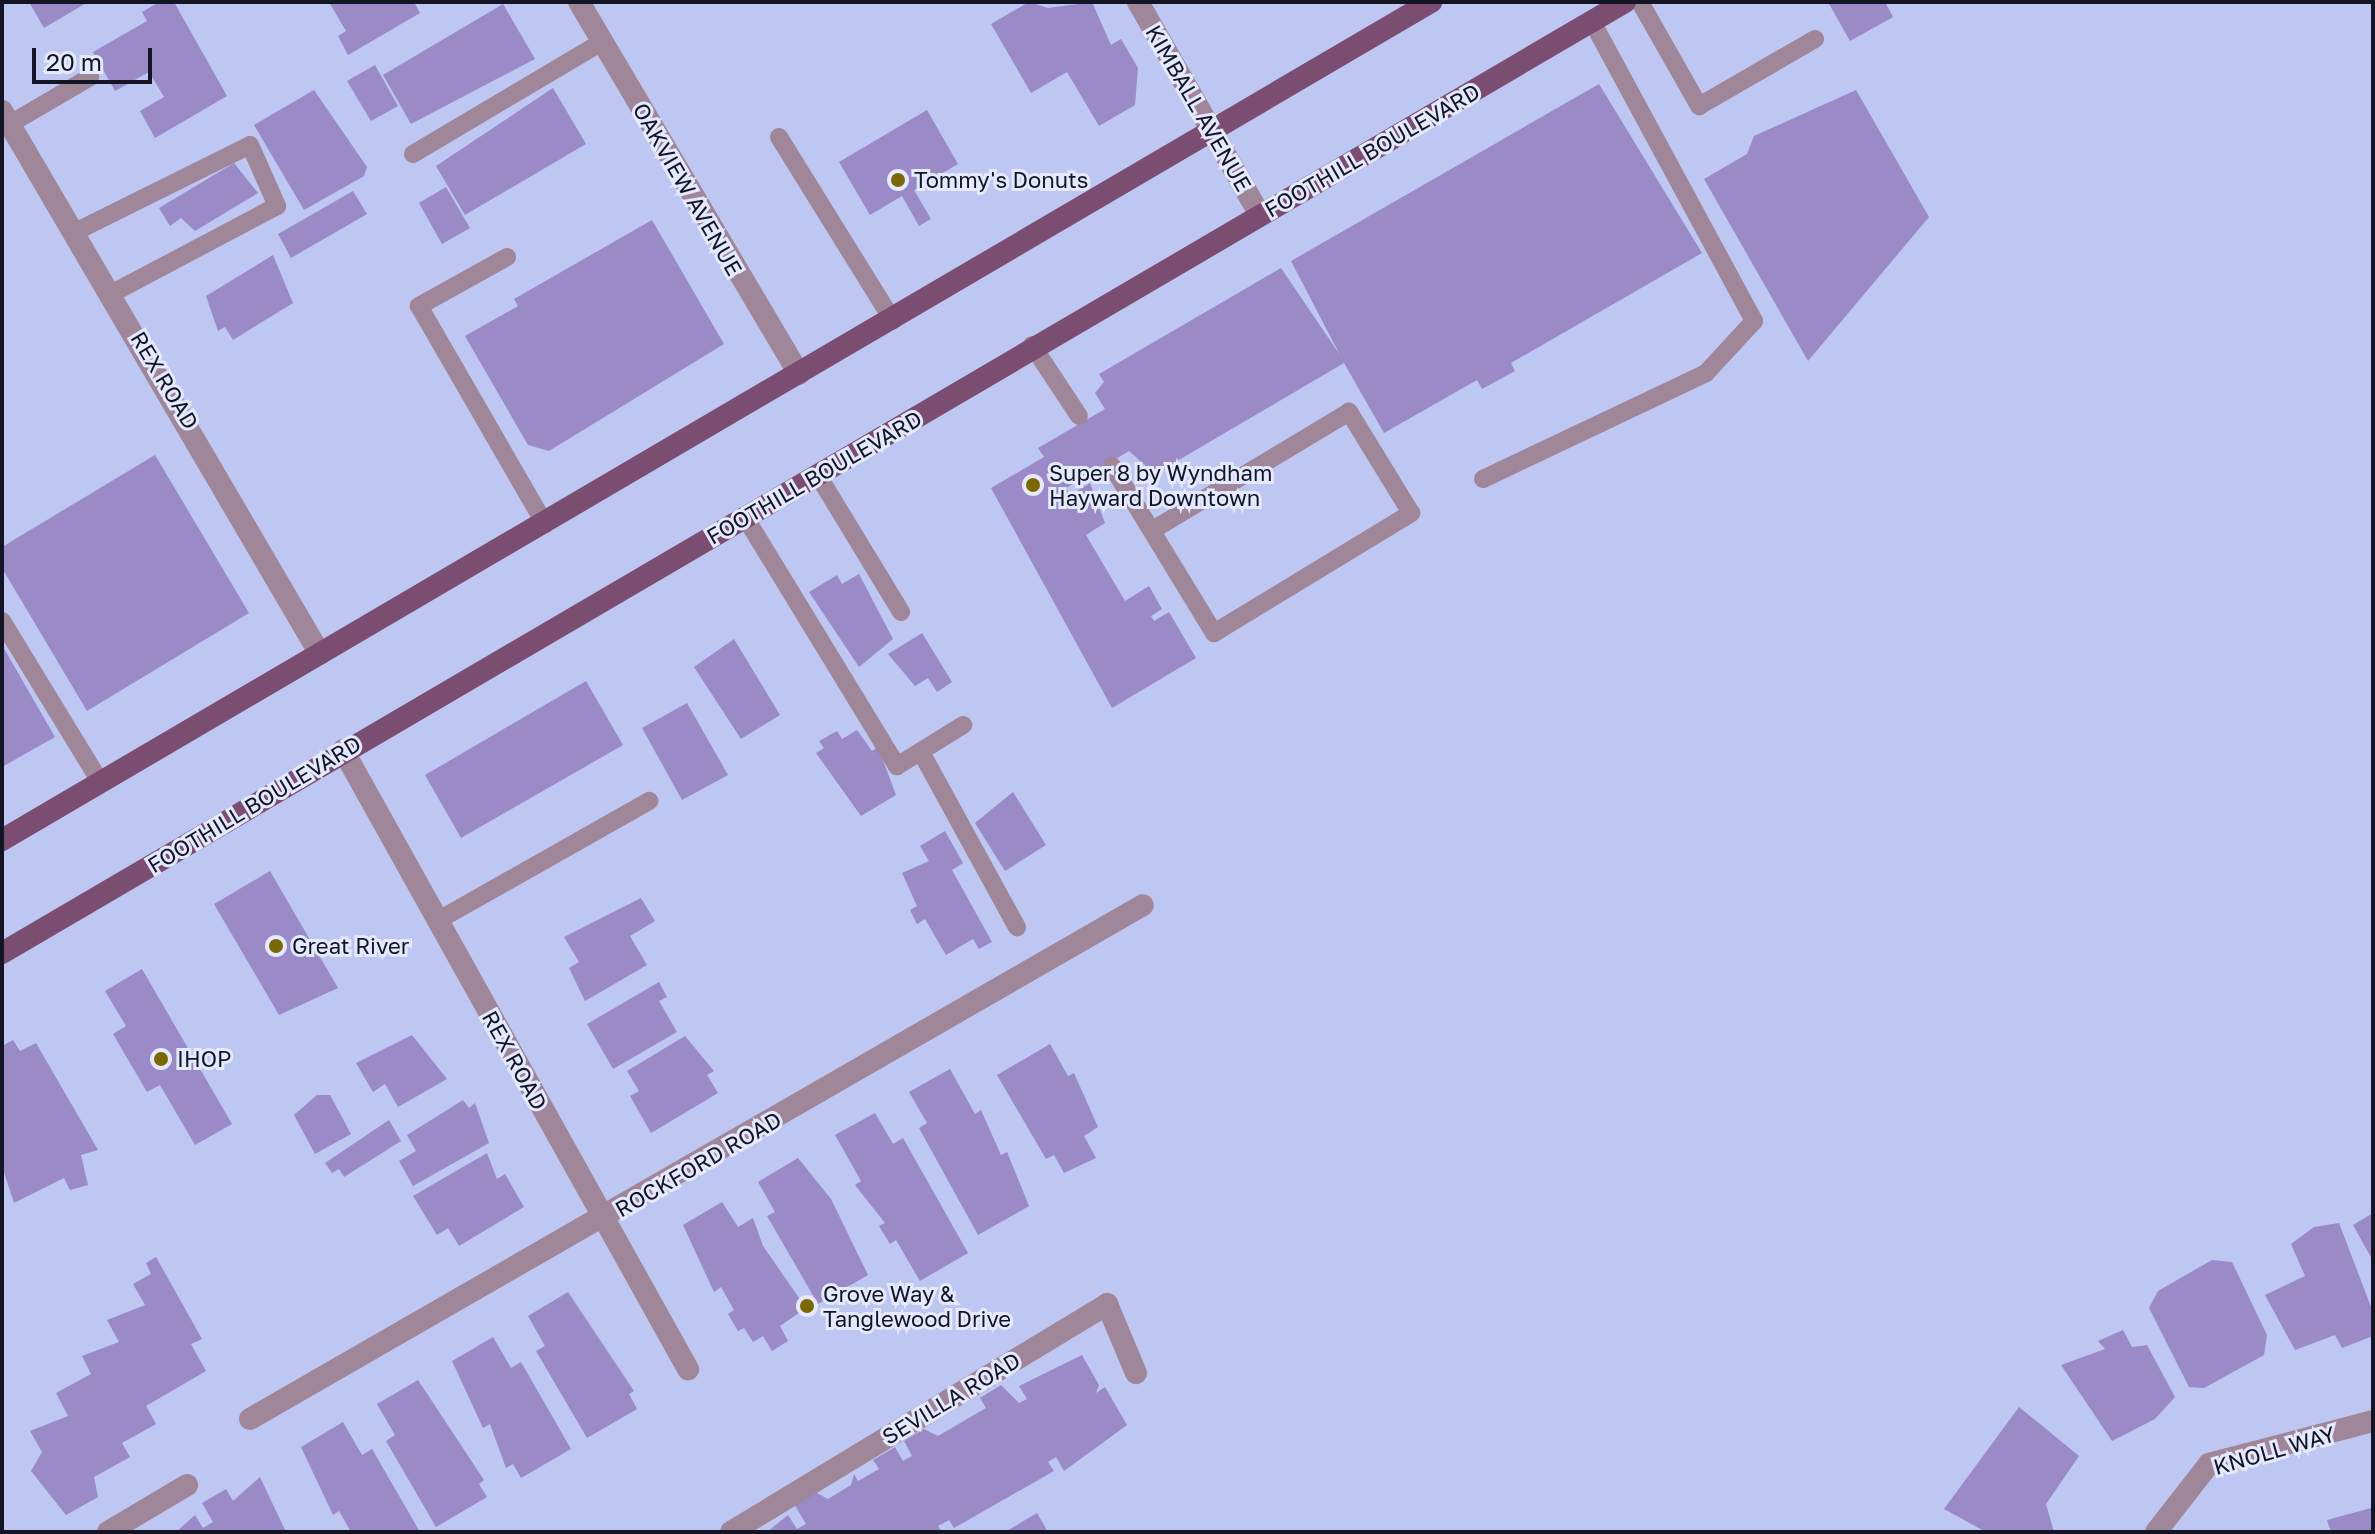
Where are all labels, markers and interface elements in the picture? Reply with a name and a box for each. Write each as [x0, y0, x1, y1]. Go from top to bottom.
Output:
street label: KIMBALL AVENUE [1141, 20, 1257, 196]
scale bar [36, 32, 156, 82]
text: 20 m [46, 47, 102, 76]
street label: FOOTHILL BOULEVARD [1260, 78, 1484, 222]
street label: OAKVIEW AVENUE [628, 98, 748, 280]
place label: Tommy's Donuts [914, 167, 1088, 193]
marker: Tommy's Donuts [889, 171, 907, 189]
street label: REX ROAD [126, 326, 204, 434]
street label: FOOTHILL BOULEVARD [702, 405, 926, 549]
place label: Super 8 by Wyndham Hayward Downtown [1049, 459, 1273, 510]
marker: Super 8 by Wyndham Hayward Downtown [1024, 476, 1042, 494]
street label: FOOTHILL BOULEVARD [143, 730, 365, 878]
place label: Great River [292, 933, 409, 959]
marker: Great River [267, 937, 285, 955]
street label: REX ROAD [477, 1006, 553, 1114]
place label: IHOP [177, 1046, 231, 1072]
marker: IHOP [152, 1050, 170, 1068]
street label: ROCKFORD ROAD [610, 1106, 786, 1222]
place label: Grove Way & Tanglewood Drive [823, 1280, 1011, 1332]
marker: Grove Way & Tanglewood Drive [798, 1297, 816, 1315]
street label: SEVILLA ROAD [877, 1346, 1025, 1450]
street label: KNOLL WAY [2210, 1420, 2338, 1480]

